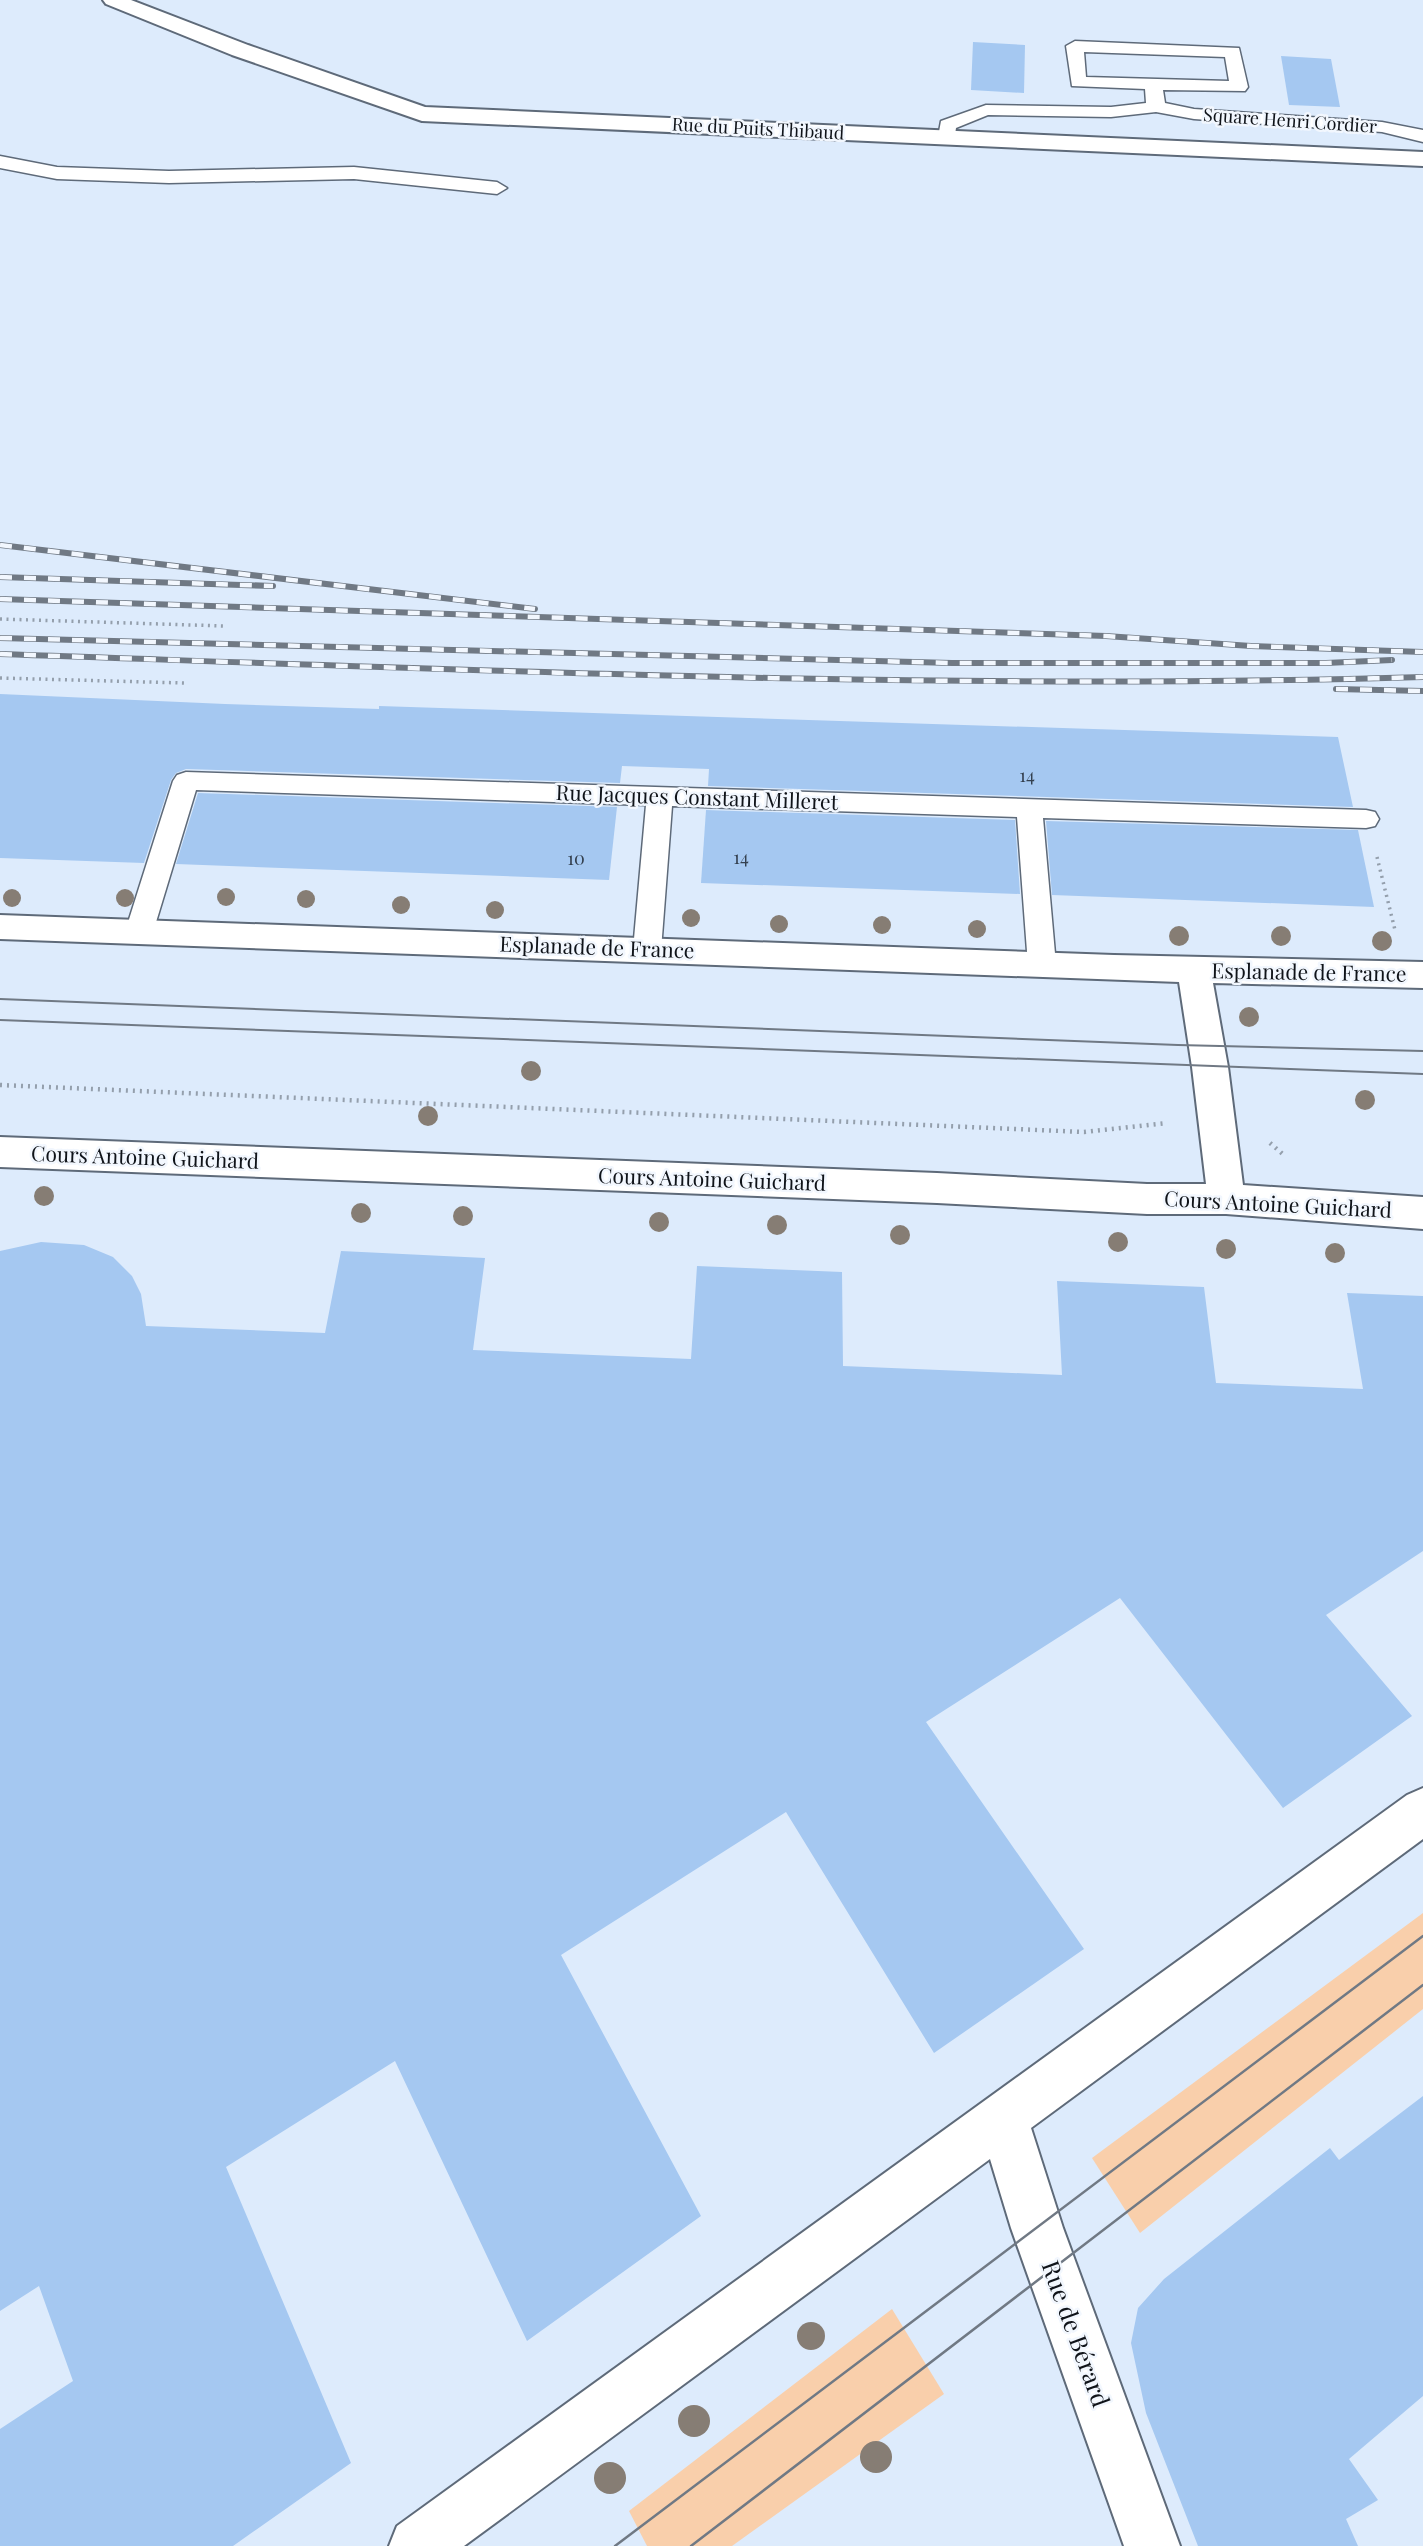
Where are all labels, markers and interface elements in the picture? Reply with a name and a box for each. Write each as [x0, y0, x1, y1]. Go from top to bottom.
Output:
street label: Square Henri Cordier [1202, 102, 1378, 138]
street label: Rue du Puits Thibaud [671, 111, 845, 145]
house number: 14 [1019, 763, 1035, 787]
street label: Rue Jacques Constant Milleret [555, 777, 839, 815]
house number: 14 [733, 845, 749, 869]
house number: 10 [567, 846, 585, 870]
street label: Esplanade de France [499, 929, 695, 963]
street label: Esplanade de France [1211, 955, 1407, 987]
street label: Cours Antoine Guichard [31, 1138, 259, 1174]
street label: Cours Antoine Guichard [598, 1160, 826, 1196]
street label: Cours Antoine Guichard [1164, 1183, 1393, 1223]
street label: Rue de Bérard [1036, 2256, 1118, 2411]

